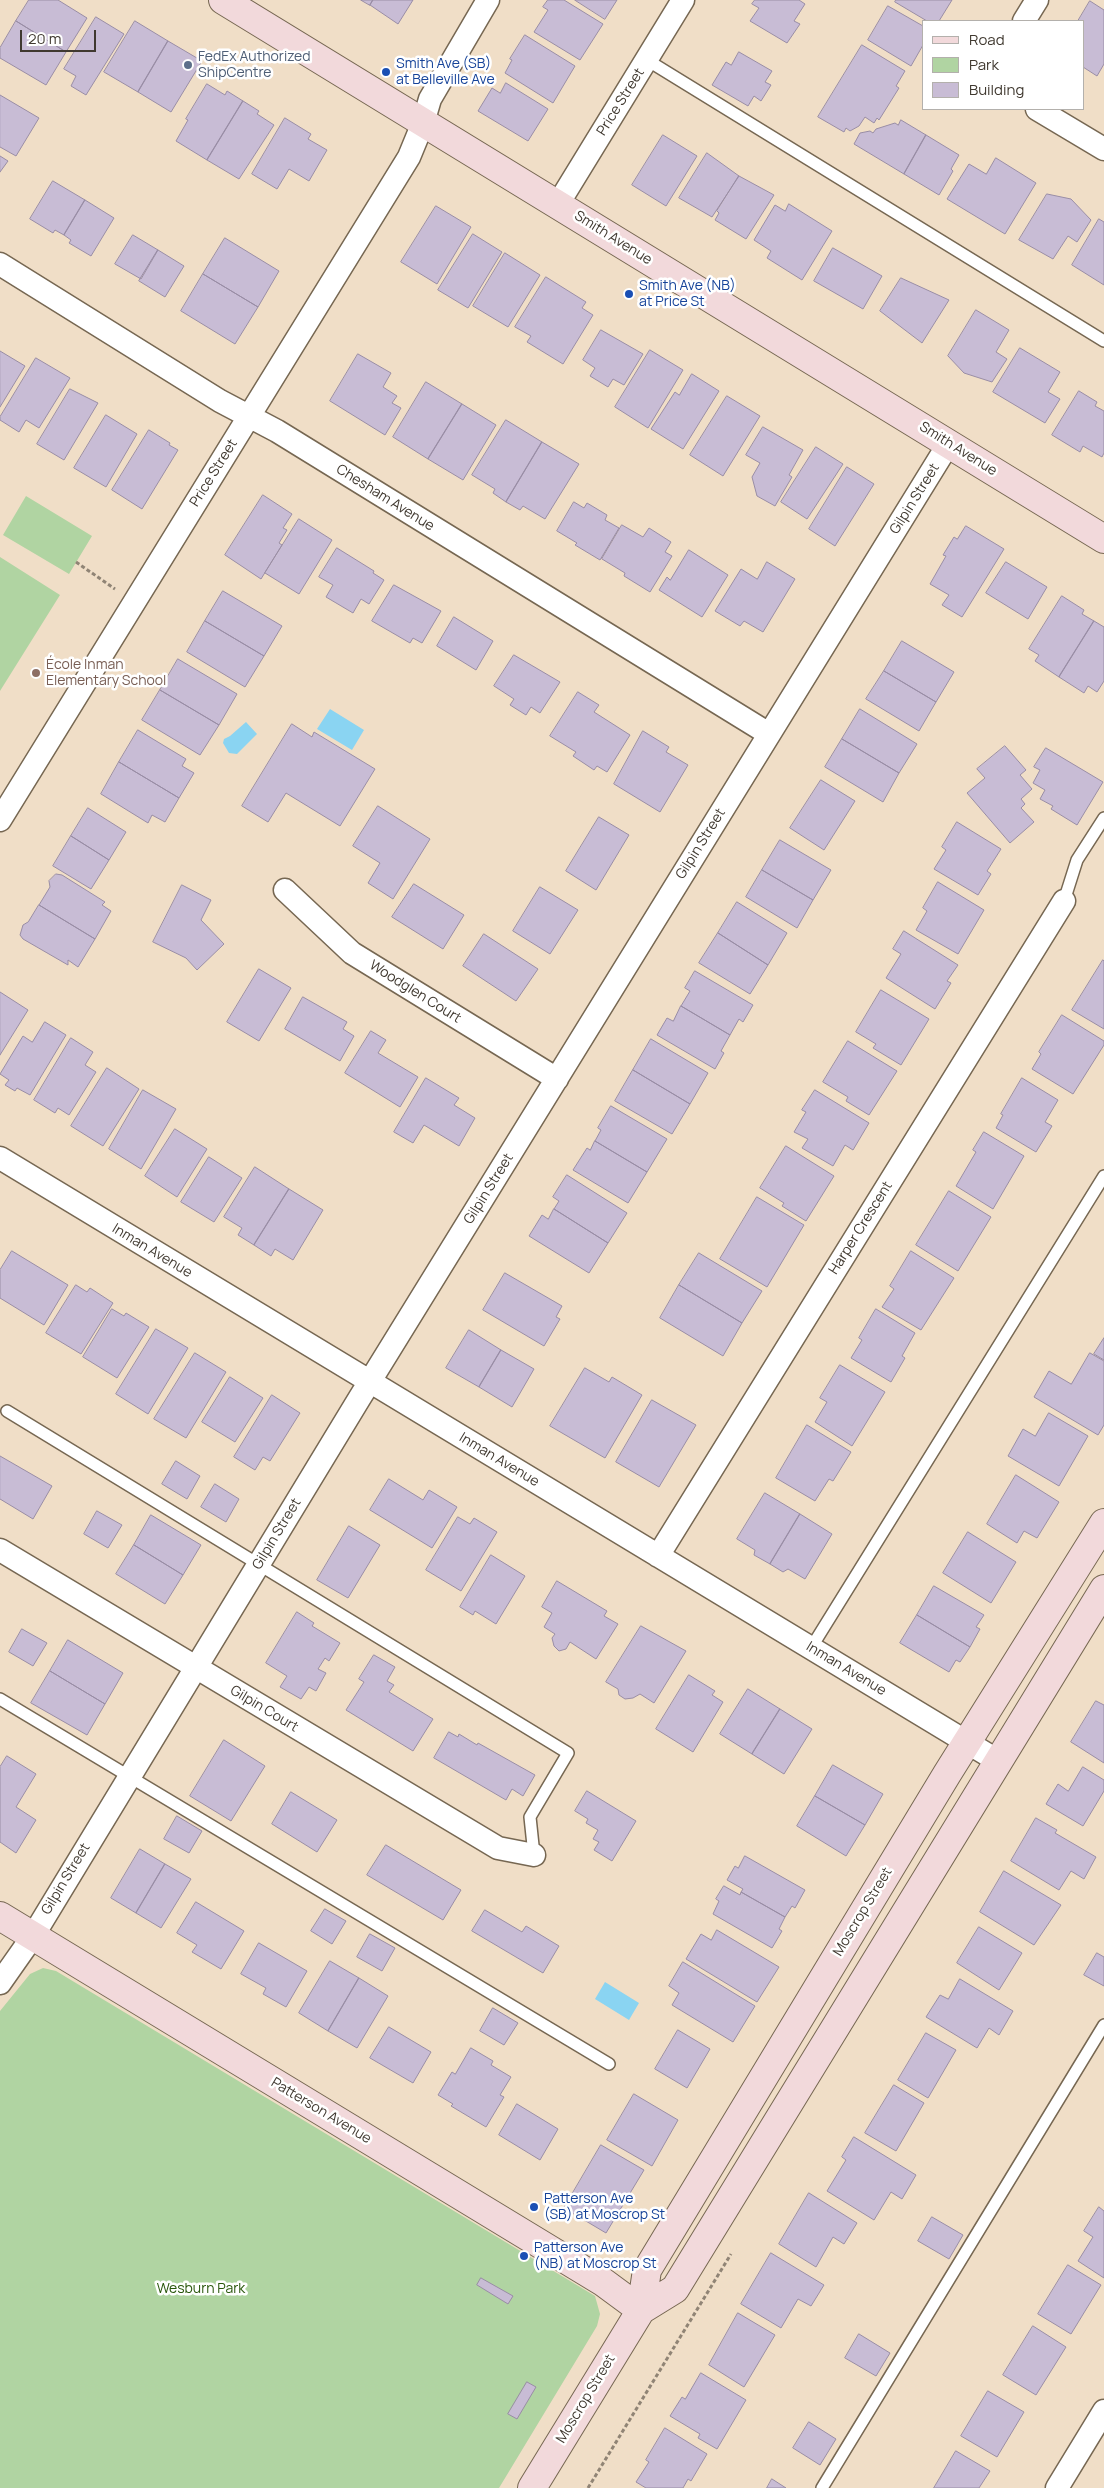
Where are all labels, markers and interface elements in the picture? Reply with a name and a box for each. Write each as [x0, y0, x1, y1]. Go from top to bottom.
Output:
scale bar [22, 20, 99, 52]
legend [922, 20, 1084, 110]
text: 20 m [28, 28, 61, 49]
text: Road [969, 29, 1005, 50]
place label: FedEx Authorized ShipCentre [198, 49, 311, 82]
text: Park [969, 54, 999, 75]
place label: Smith Ave (SB) at Belleville Ave [396, 56, 495, 88]
marker: FedEx Authorized ShipCentre [182, 59, 194, 71]
street label: Price Street [594, 65, 648, 139]
marker: Smith Ave (SB) at Belleville Ave [380, 66, 392, 78]
text: Building [969, 79, 1024, 100]
street label: Smith Avenue [571, 207, 655, 269]
place label: Smith Ave (NB) at Price St [639, 278, 736, 310]
marker: Smith Ave (NB) at Price St [623, 288, 635, 300]
street label: Smith Avenue [916, 418, 1000, 480]
street label: Price Street [187, 436, 241, 510]
street label: Chesham Avenue [333, 461, 437, 535]
street label: Gilpin Street [887, 461, 943, 537]
place label: École Inman Elementary School [46, 657, 166, 690]
marker: École Inman Elementary School [30, 667, 42, 679]
street label: Gilpin Street [673, 806, 729, 882]
street label: Woodglen Court [366, 957, 464, 1027]
street label: Gilpin Street [461, 1151, 517, 1227]
street label: Harper Crescent [826, 1178, 896, 1278]
street label: Inman Avenue [109, 1221, 195, 1281]
street label: Inman Avenue [456, 1430, 542, 1490]
street label: Gilpin Street [249, 1495, 305, 1573]
street label: Inman Avenue [803, 1639, 889, 1699]
street label: Gilpin Court [227, 1682, 301, 1736]
street label: Gilpin Street [38, 1840, 94, 1918]
street label: Moscrop Street [830, 1865, 896, 1959]
street label: Patterson Avenue [268, 2074, 374, 2148]
place label: Patterson Ave (SB) at Moscrop St [544, 2191, 665, 2224]
marker: Patterson Ave (SB) at Moscrop St [528, 2201, 540, 2213]
place label: Patterson Ave (NB) at Moscrop St [534, 2240, 657, 2272]
marker: Patterson Ave (NB) at Moscrop St [518, 2250, 530, 2262]
park label: Wesburn Park [157, 2281, 245, 2297]
street label: Moscrop Street [553, 2352, 619, 2446]

